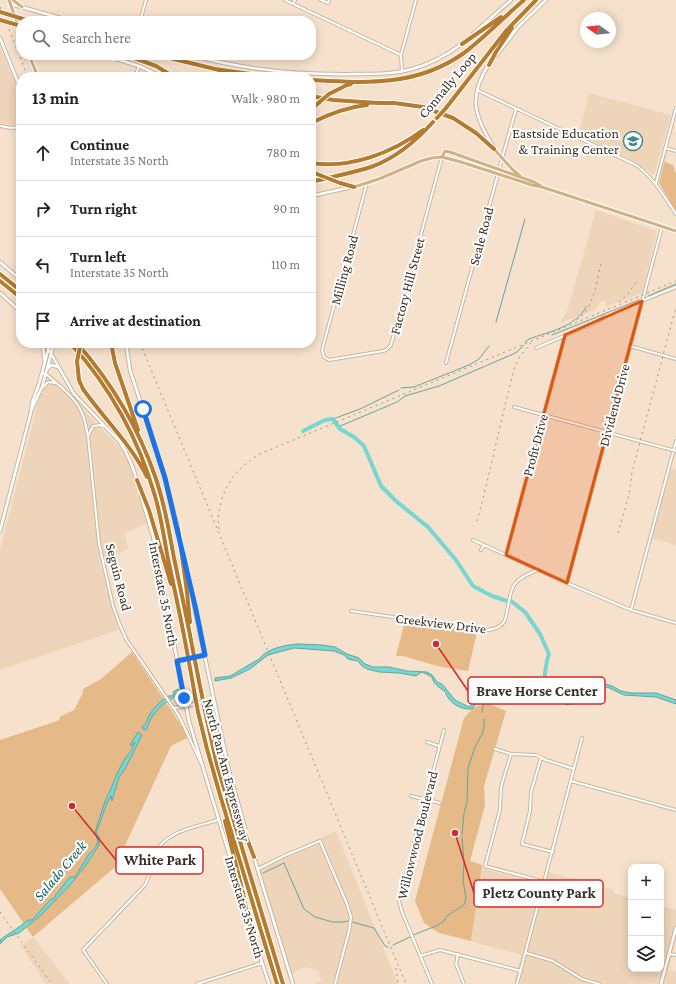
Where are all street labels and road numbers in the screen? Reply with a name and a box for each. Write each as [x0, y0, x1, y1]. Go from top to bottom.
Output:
street label: Connally Loop [415, 49, 479, 121]
street label: Seale Road [466, 204, 497, 267]
street label: Milling Road [327, 233, 361, 307]
street label: Factory Hill Street [386, 235, 428, 336]
street label: Dividend Drive [595, 362, 633, 448]
street label: Profit Drive [519, 412, 551, 478]
street label: Interstate 35 North [146, 540, 182, 648]
street label: Seguin Road [103, 542, 135, 613]
street label: Creekview Drive [395, 609, 487, 637]
street label: North Pan Am Expressway [200, 697, 254, 844]
street label: Willowwood Boulevard [393, 769, 441, 901]
street label: Interstate 35 North [222, 854, 268, 961]

